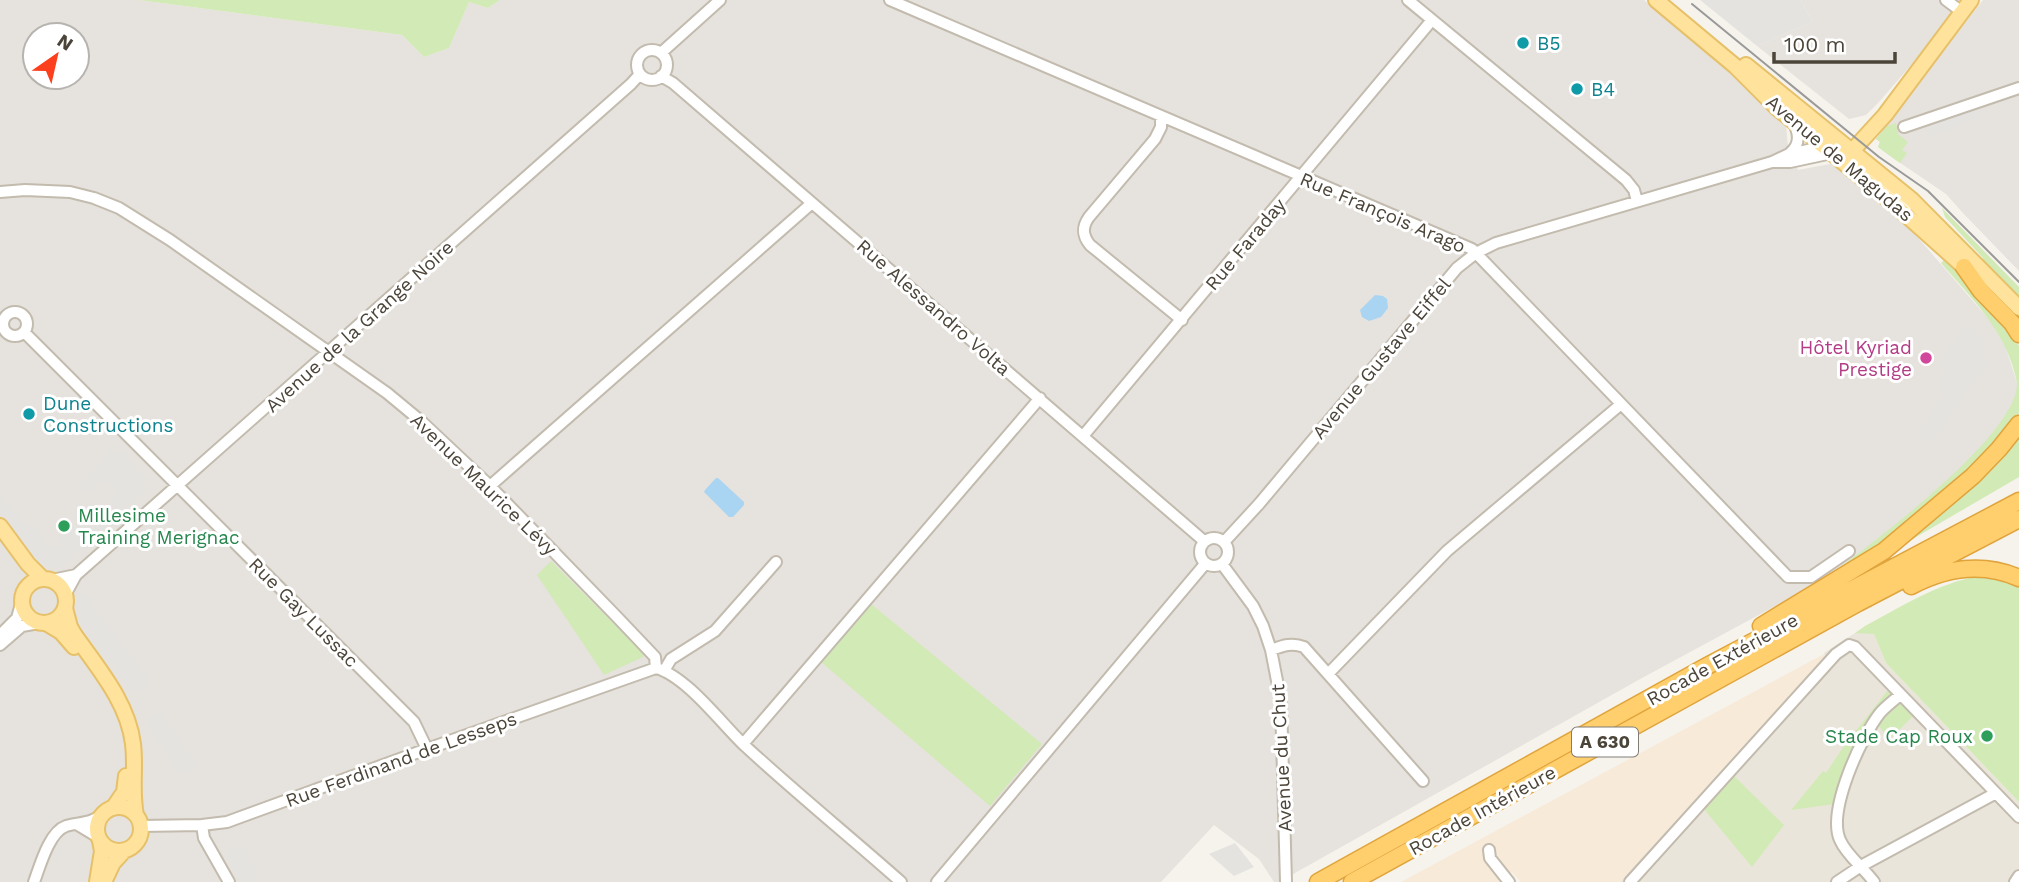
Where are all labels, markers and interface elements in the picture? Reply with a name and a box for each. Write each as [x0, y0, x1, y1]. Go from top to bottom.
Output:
north arrow [21, 21, 91, 91]
scale bar [1774, 21, 1895, 65]
text: N [53, 29, 77, 56]
place label: B5 [1537, 32, 1560, 55]
text: 100 m [1784, 32, 1846, 57]
marker: B5 [1515, 35, 1531, 51]
place label: B4 [1591, 78, 1615, 101]
marker: B4 [1569, 81, 1585, 97]
street label: Avenue de Magudas [1762, 90, 1918, 226]
street label: Rue François Arago [1297, 167, 1469, 258]
street label: Rue Faraday [1200, 193, 1291, 295]
street label: Rue Alessandro Volta [852, 234, 1015, 381]
street label: Avenue de la Grange Noire [260, 236, 458, 417]
street label: Avenue Gustave Eiffel [1307, 273, 1456, 444]
place label: Hôtel Kyriad Prestige [1800, 336, 1912, 381]
marker: Hôtel Kyriad Prestige [1918, 350, 1934, 366]
place label: Dune Constructions [43, 392, 173, 437]
marker: Dune Constructions [21, 406, 37, 422]
street label: Avenue Maurice Lévy [406, 408, 562, 560]
place label: Millesime Training Merignac [78, 504, 240, 549]
marker: Millesime Training Merignac [56, 518, 72, 534]
street label: Rue Gay Lussac [244, 553, 363, 672]
street label: Rocade Extérieure [1643, 608, 1802, 711]
street label: Avenue du Chut [1266, 683, 1297, 833]
street label: Rue Ferdinand de Lesseps [282, 707, 520, 812]
place label: Stade Cap Roux [1825, 725, 1973, 748]
road number: A 630 [1572, 728, 1638, 756]
marker: Stade Cap Roux [1979, 728, 1995, 744]
street label: Rocade Intérieure [1405, 761, 1560, 860]

